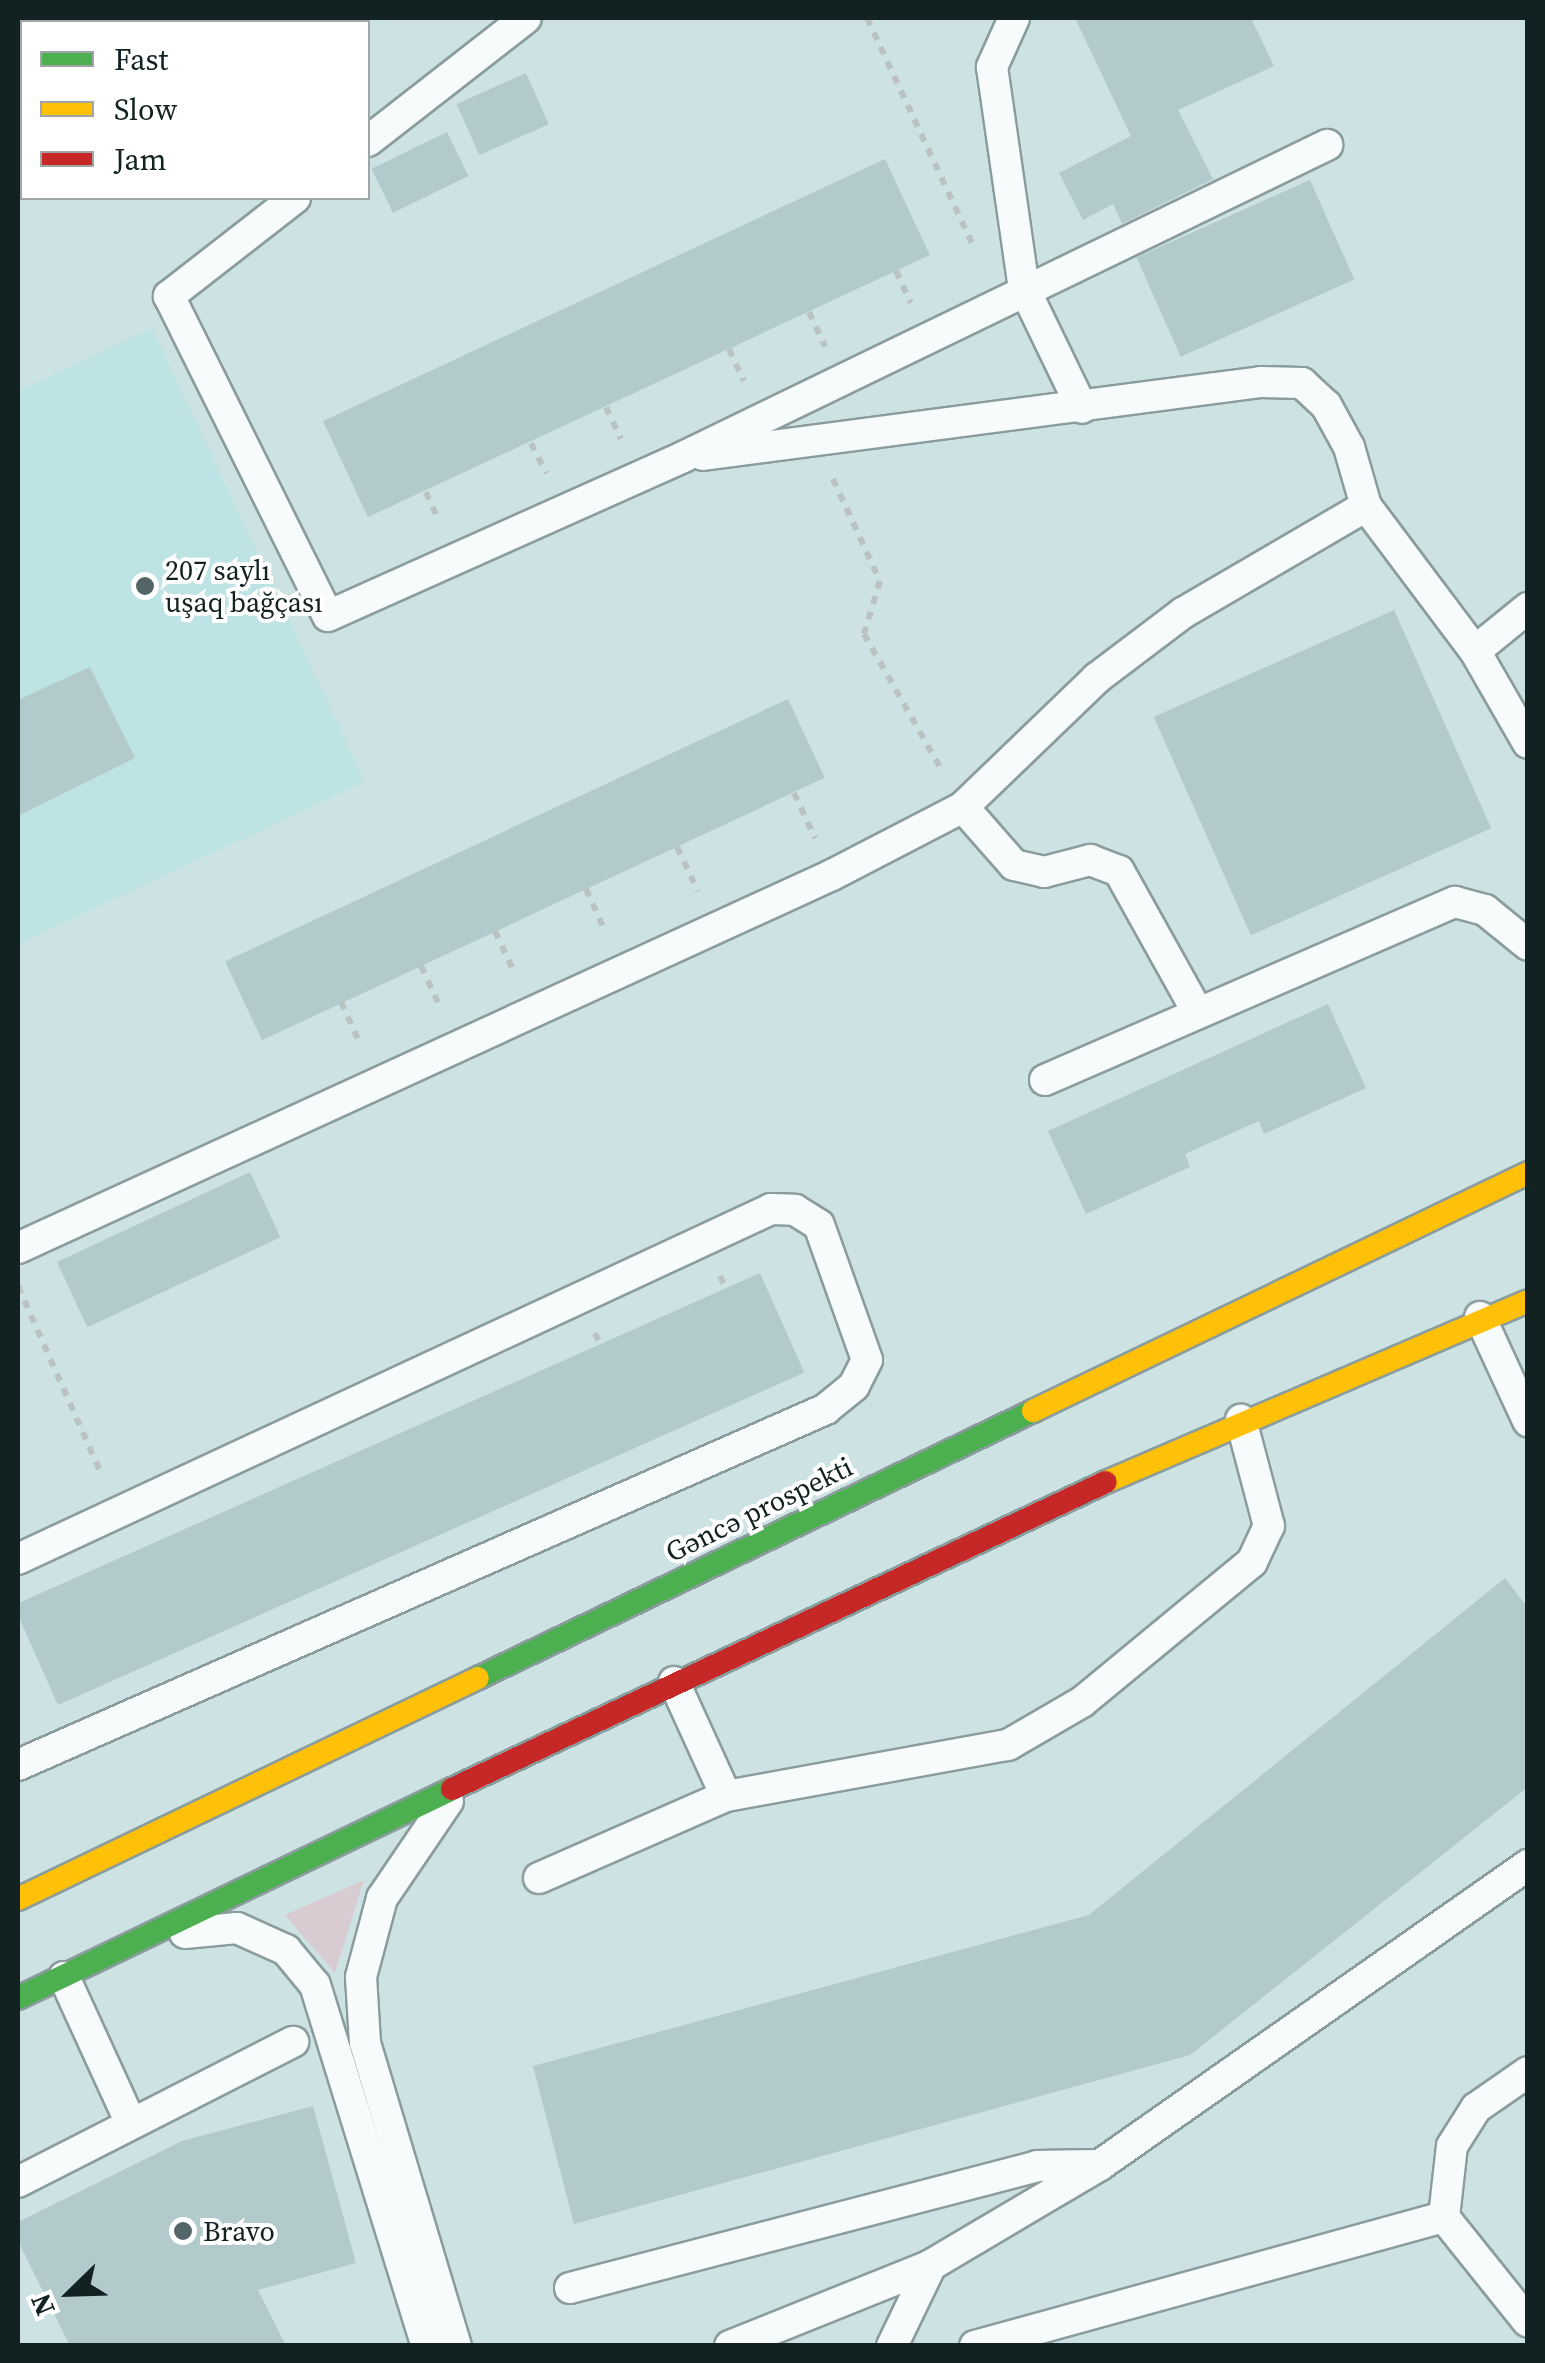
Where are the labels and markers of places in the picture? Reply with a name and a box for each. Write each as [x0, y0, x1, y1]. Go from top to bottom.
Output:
place label: 207 saylı uşaq bağçası [165, 553, 323, 619]
marker: 207 saylı uşaq bağçası [134, 575, 156, 597]
place label: Bravo [203, 2214, 275, 2248]
marker: Bravo [172, 2220, 194, 2242]

